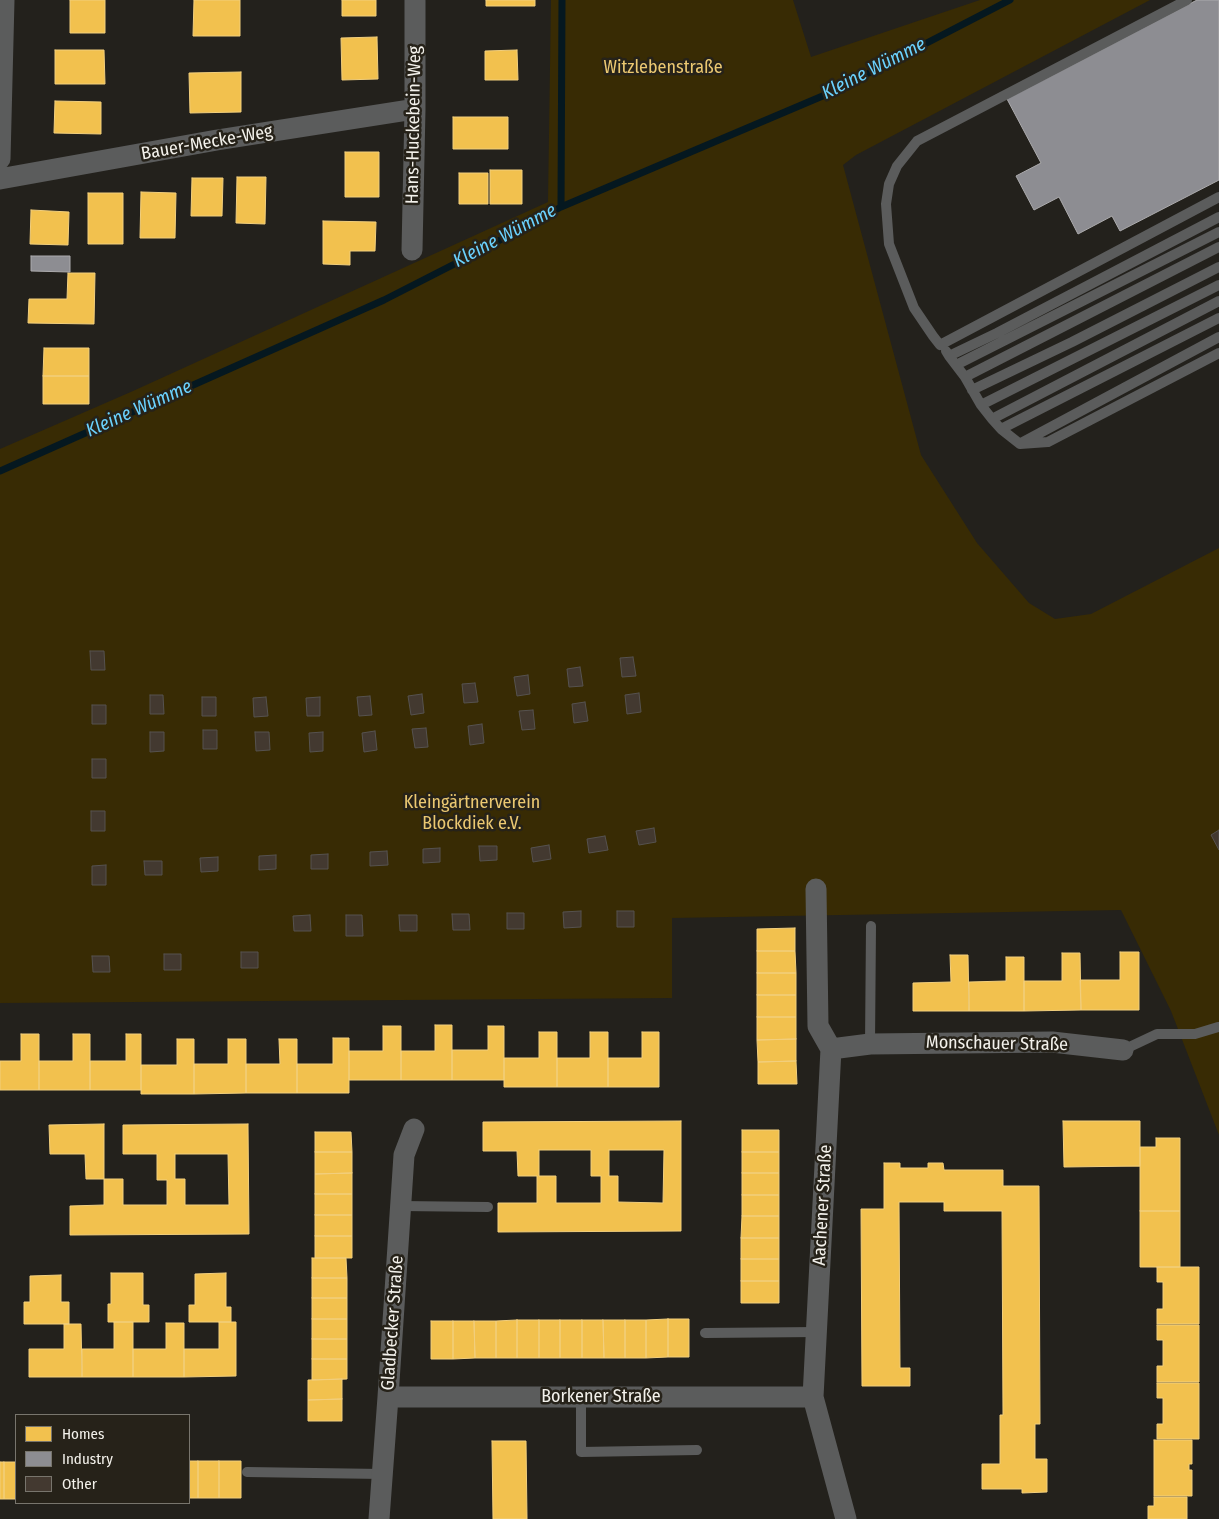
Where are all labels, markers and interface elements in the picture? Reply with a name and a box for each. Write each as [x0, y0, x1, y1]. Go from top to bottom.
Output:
water label: Kleine Wümme [818, 33, 930, 105]
street label: Hans-Huckebein-Weg [402, 46, 426, 204]
park label: Witzlebenstraße [603, 57, 723, 79]
street label: Bauer-Mecke-Weg [140, 121, 274, 165]
water label: Kleine Wümme [449, 199, 561, 273]
water label: Kleine Wümme [82, 375, 196, 443]
park label: Kleingärtnerverein Blockdiek e.V. [404, 792, 540, 834]
street label: Monschauer Straße [926, 1032, 1068, 1056]
street label: Aachener Straße [809, 1144, 837, 1266]
street label: Gladbecker Straße [378, 1255, 408, 1391]
street label: Borkener Straße [541, 1386, 661, 1408]
legend [15, 1414, 190, 1504]
text: Homes [62, 1425, 104, 1443]
text: Industry [62, 1450, 113, 1468]
text: Other [62, 1475, 97, 1493]

